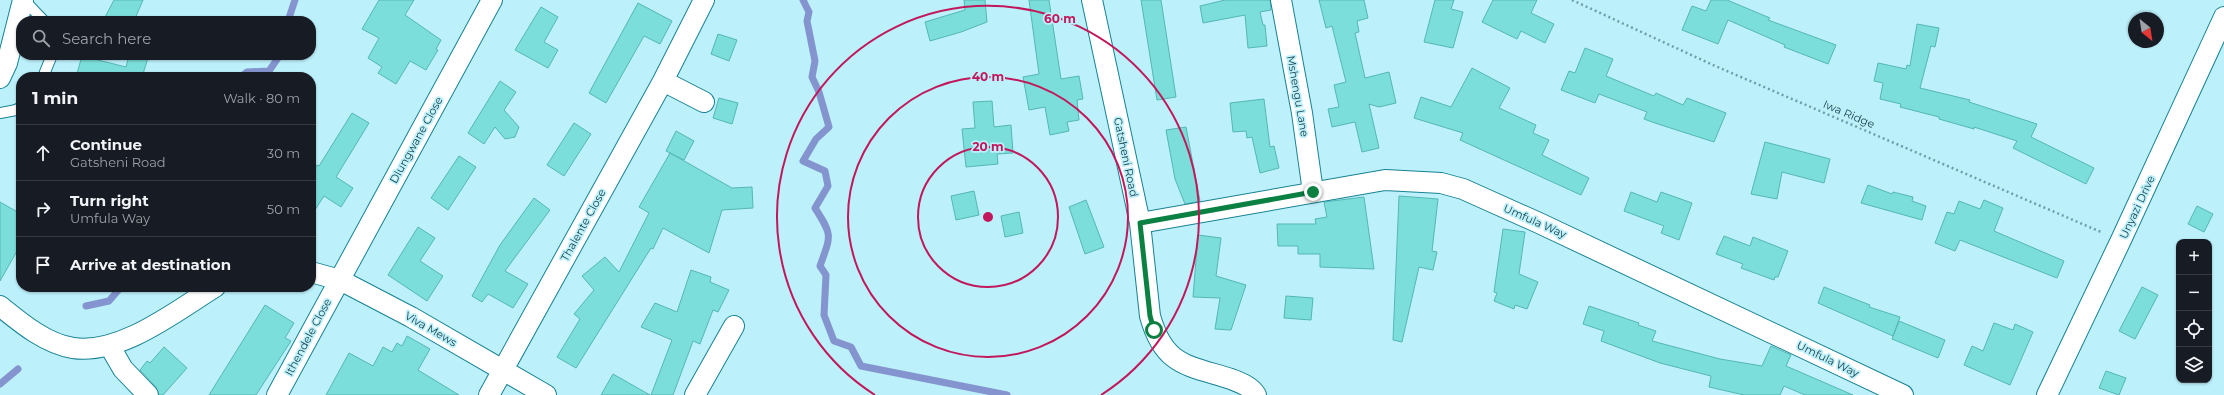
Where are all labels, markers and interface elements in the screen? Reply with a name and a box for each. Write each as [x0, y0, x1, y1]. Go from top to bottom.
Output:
text: 60 m [1044, 11, 1076, 26]
north arrow [2128, 12, 2164, 48]
search box [16, 16, 316, 60]
icon: search [30, 27, 52, 49]
text: Search here [62, 29, 151, 48]
street label: Mshengu Lane [1284, 54, 1312, 138]
text: 40 m [972, 69, 1004, 84]
text: 1 min [32, 88, 78, 108]
text: Walk · 80 m [223, 90, 300, 106]
street label: Dlungwane Close [386, 94, 446, 186]
street label: Iwa Ridge [1821, 97, 1877, 131]
street label: Gatsheni Road [1111, 116, 1141, 198]
text: Continue [70, 135, 142, 154]
text: 20 m [972, 139, 1004, 154]
icon: ahead [32, 142, 54, 164]
text: 30 m [267, 145, 300, 161]
text: Gatsheni Road [70, 154, 166, 170]
street label: Unyazi Drive [2116, 173, 2158, 241]
route end [1304, 183, 1322, 201]
street label: Thalente Close [557, 186, 609, 264]
text: Turn right [70, 191, 149, 210]
icon: right [32, 198, 54, 220]
text: 50 m [267, 201, 300, 217]
street label: Umfula Way [1501, 201, 1569, 241]
text: Umfula Way [70, 210, 150, 226]
centre of rings [981, 210, 995, 224]
map controls [2176, 239, 2212, 383]
button: + [2176, 239, 2212, 275]
icon: arrive [32, 254, 54, 276]
text: Arrive at destination [70, 255, 231, 274]
button: − [2176, 275, 2212, 311]
street label: Ithendele Close [282, 296, 334, 378]
street label: Viva Mews [403, 309, 460, 350]
button: locate [2176, 311, 2212, 347]
route start [1145, 321, 1163, 339]
street label: Umfula Way [1795, 338, 1862, 380]
button: layers [2176, 347, 2212, 383]

